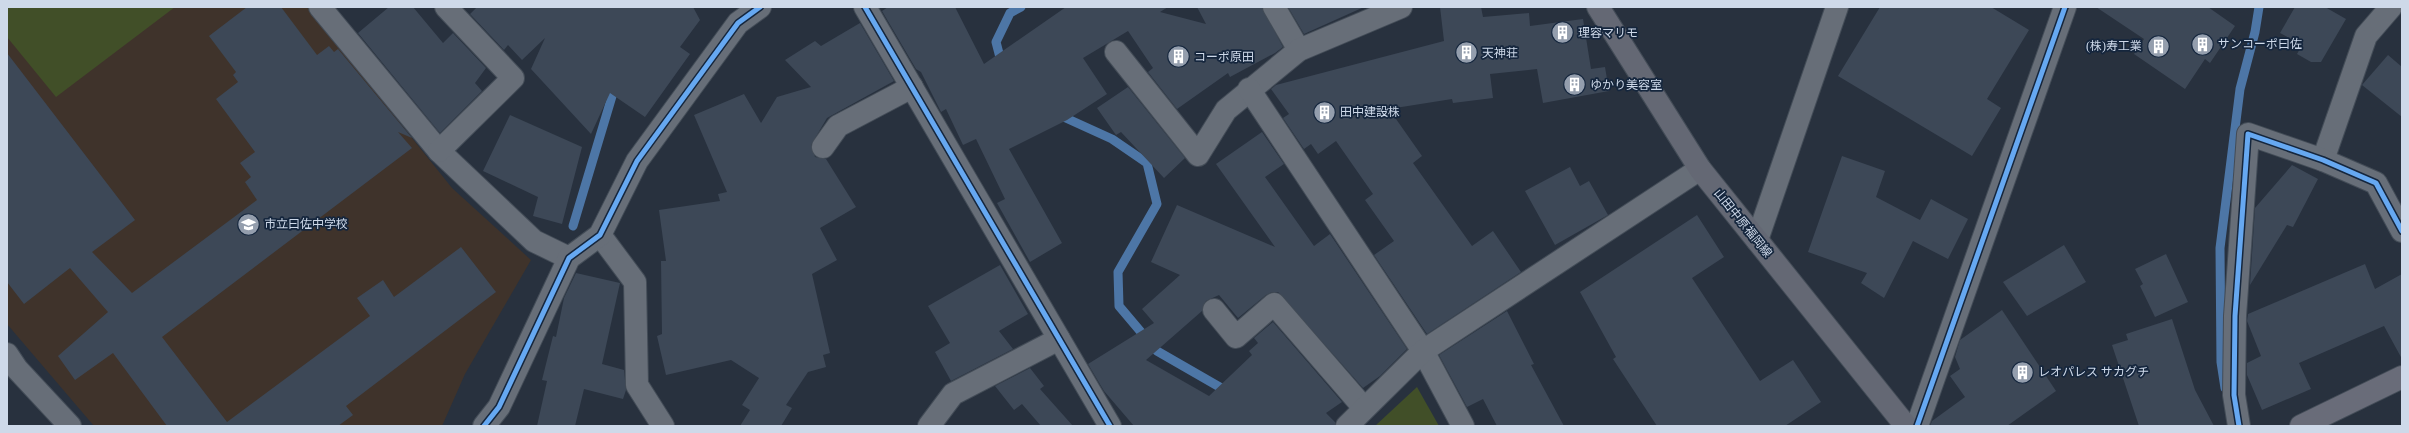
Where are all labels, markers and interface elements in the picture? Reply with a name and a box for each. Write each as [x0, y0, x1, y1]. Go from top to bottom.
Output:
building icon: 理容マリモ [1549, 20, 1575, 46]
place label: 理容マリモ [1578, 26, 1638, 40]
building icon: サンコーポ曰佐 [2189, 31, 2215, 57]
building icon: (株)寿工業 [2145, 33, 2171, 59]
place label: サンコーポ曰佐 [2218, 37, 2302, 51]
place label: (株)寿工業 [2086, 39, 2142, 53]
building icon: 天神荘 [1454, 40, 1480, 66]
building icon: コーポ原田 [1165, 44, 1191, 70]
place label: 天神荘 [1482, 46, 1518, 60]
place label: コーポ原田 [1194, 50, 1254, 64]
building icon: ゆかり美容室 [1561, 72, 1587, 98]
place label: ゆかり美容室 [1590, 78, 1662, 92]
building icon: 田中建設株 [1311, 99, 1337, 125]
place label: 田中建設株 [1340, 105, 1400, 119]
street label: 山田中原福岡線 [1711, 186, 1775, 260]
school or university icon: 市立曰佐中学校 [236, 211, 262, 237]
place label: 市立曰佐中学校 [264, 217, 348, 231]
building icon: レオパレス サカグチ [2009, 359, 2035, 385]
place label: レオパレス サカグチ [2038, 365, 2149, 379]

